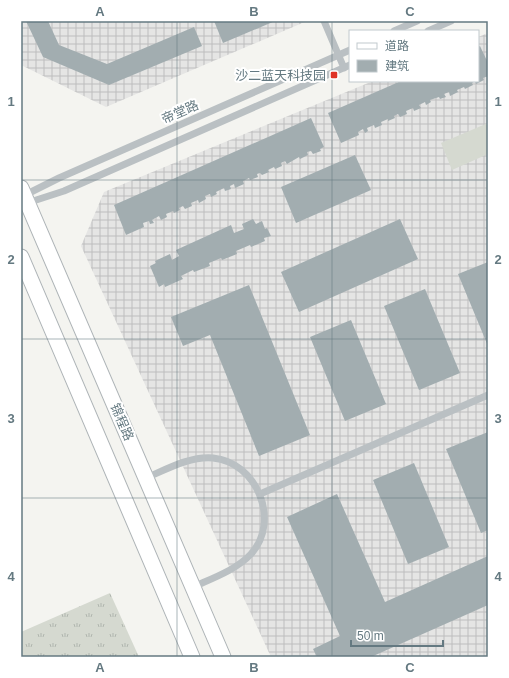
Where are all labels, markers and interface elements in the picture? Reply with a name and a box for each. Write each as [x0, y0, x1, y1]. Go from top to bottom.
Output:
text: A [95, 4, 105, 19]
text: B [249, 4, 259, 19]
text: C [405, 4, 415, 19]
legend [349, 30, 479, 82]
text: 道路 [385, 39, 409, 53]
text: 建筑 [385, 59, 409, 73]
place label: 沙二蓝天科技园 [235, 68, 326, 83]
marker: 沙二蓝天科技园 [329, 70, 339, 80]
text: 1 [7, 94, 15, 109]
text: 1 [494, 94, 502, 109]
street label: 帝堂路 [159, 97, 201, 127]
text: 2 [7, 252, 15, 267]
text: 2 [494, 252, 502, 267]
street label: 锦程路 [107, 401, 137, 443]
text: 3 [7, 411, 15, 426]
text: 3 [494, 411, 502, 426]
text: 4 [7, 569, 15, 584]
text: 4 [494, 569, 502, 584]
scale bar [351, 622, 443, 648]
text: 50 m [357, 629, 384, 643]
text: A [95, 660, 105, 675]
text: B [249, 660, 259, 675]
text: C [405, 660, 415, 675]

